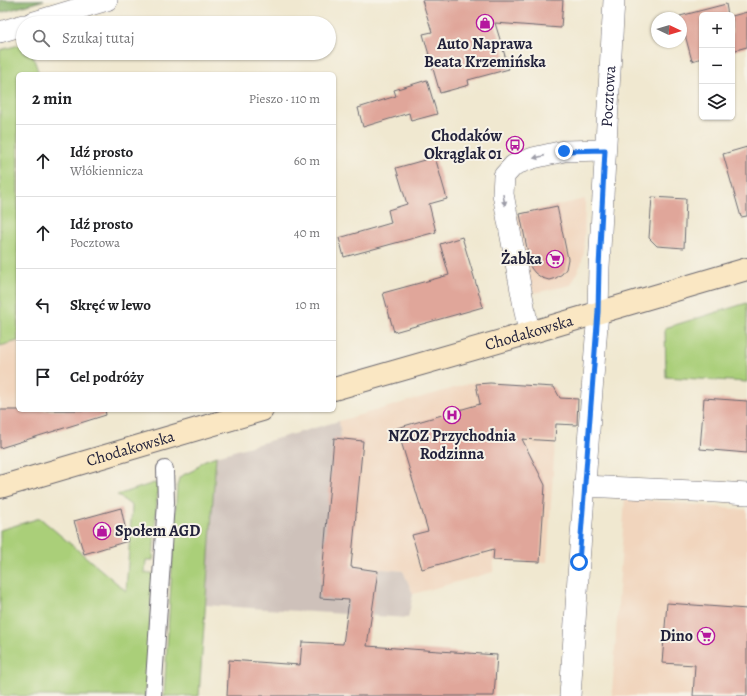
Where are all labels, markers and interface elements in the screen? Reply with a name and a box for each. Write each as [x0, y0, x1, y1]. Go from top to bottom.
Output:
north arrow [651, 12, 687, 48]
map controls [699, 12, 735, 120]
button: + [699, 12, 735, 48]
shop icon: Auto Naprawa Beata Krzemińska [475, 13, 495, 33]
search box [16, 16, 336, 60]
icon: search [30, 27, 52, 49]
text: Szukaj tutaj [62, 28, 135, 48]
place label: Auto Naprawa Beata Krzemińska [424, 33, 546, 73]
button: − [699, 48, 735, 84]
street label: Pocztowa [596, 64, 621, 128]
button: layers [699, 84, 735, 120]
text: 2 min [32, 87, 72, 110]
text: Pieszo · 110 m [249, 90, 320, 107]
place label: Chodaków Okrąglak 01 [424, 125, 502, 165]
bus stop icon: Chodaków Okrąglak 01 [505, 135, 525, 155]
text: Idź prosto [70, 142, 133, 162]
route end [555, 142, 573, 160]
icon: ahead [32, 150, 54, 172]
text: 60 m [294, 152, 320, 169]
one-way arrow [533, 154, 545, 160]
text: Włókiennicza [70, 162, 143, 179]
one-way arrow [501, 194, 507, 206]
text: Idź prosto [70, 214, 133, 234]
icon: ahead [32, 222, 54, 244]
text: 40 m [294, 224, 320, 241]
text: Pocztowa [70, 234, 120, 251]
place label: Żabka [501, 248, 542, 270]
supermarket icon: Żabka [545, 249, 565, 269]
icon: left [32, 294, 54, 316]
text: Skręć w lewo [70, 295, 151, 315]
text: 10 m [295, 296, 320, 313]
street label: Chodakowska [482, 309, 576, 356]
icon: arrive [32, 366, 54, 388]
text: Cel podróży [70, 367, 144, 387]
hospital icon: NZOZ Przychodnia Rodzinna [442, 405, 462, 425]
street label: Chodakowska [84, 425, 178, 472]
place label: NZOZ Przychodnia Rodzinna [388, 425, 516, 465]
place label: Społem AGD [115, 520, 200, 542]
shop icon: Społem AGD [92, 521, 112, 541]
route start [570, 553, 588, 571]
place label: Dino [660, 625, 693, 647]
supermarket icon: Dino [696, 626, 716, 646]

